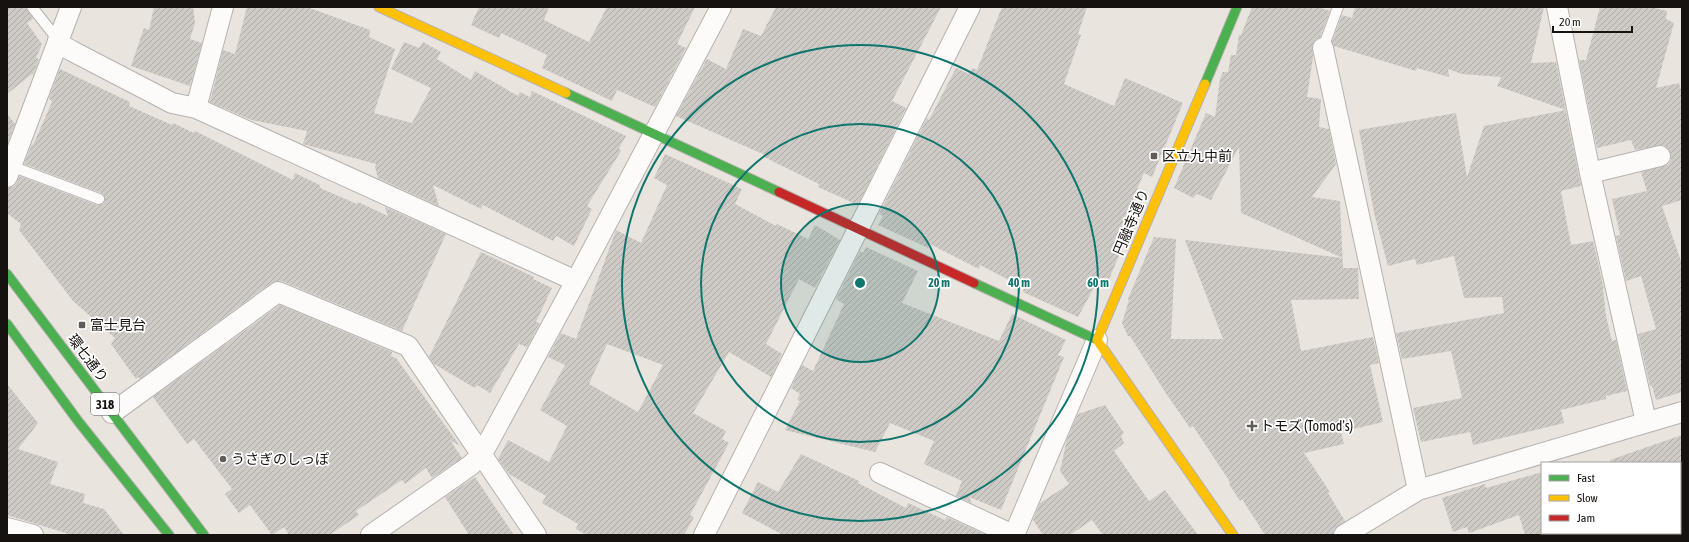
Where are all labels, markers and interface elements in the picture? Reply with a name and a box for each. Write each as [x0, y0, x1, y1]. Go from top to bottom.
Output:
scale bar [1553, 8, 1632, 34]
text: 20 m [1559, 15, 1581, 29]
place label: 区立九中前 [1162, 148, 1232, 164]
marker: 区立九中前 [1149, 151, 1159, 161]
street label: 円融寺通り [1110, 187, 1152, 257]
centre of rings [853, 276, 867, 290]
text: 20 m [928, 276, 950, 290]
text: 40 m [1007, 276, 1030, 290]
text: 60 m [1087, 276, 1109, 290]
place label: 富士見台 [90, 317, 146, 333]
marker: 富士見台 [77, 320, 87, 330]
street label: 環七通り [65, 331, 111, 385]
road number: 318 [91, 393, 119, 415]
place label: トモズ (Tomod's) [1260, 418, 1353, 434]
marker: トモズ (Tomod's) [1247, 421, 1257, 431]
place label: うさぎのしっぽ [231, 451, 329, 467]
marker: うさぎのしっぽ [218, 454, 228, 464]
legend [1541, 462, 1681, 534]
text: Fast [1577, 471, 1595, 485]
text: Slow [1577, 491, 1598, 505]
text: Jam [1577, 511, 1595, 525]

